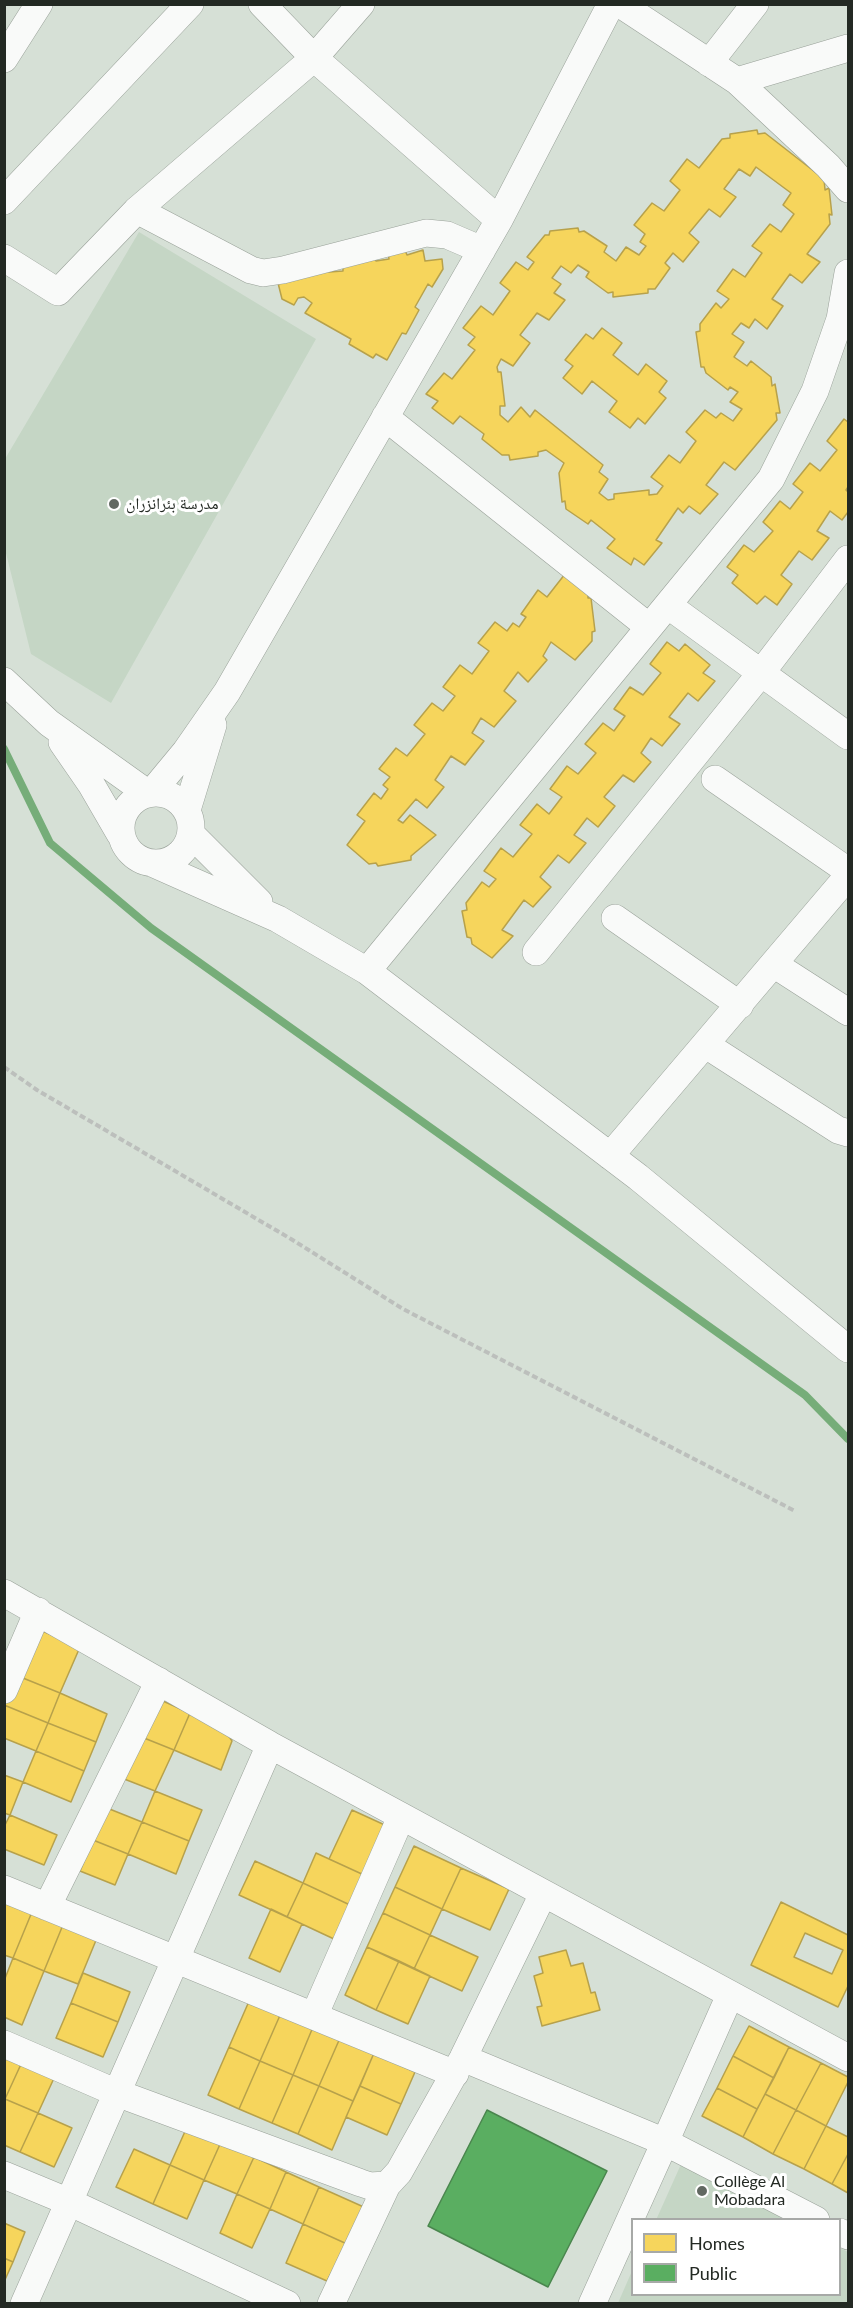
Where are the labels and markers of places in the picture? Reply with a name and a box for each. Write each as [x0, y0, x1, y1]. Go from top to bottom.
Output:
place label: مدرسة بئرانزران [126, 494, 218, 514]
marker: مدرسة بئرانزران [107, 497, 121, 511]
place label: Collège Al Mobadara [714, 2172, 785, 2210]
marker: Collège Al Mobadara [695, 2184, 709, 2198]

